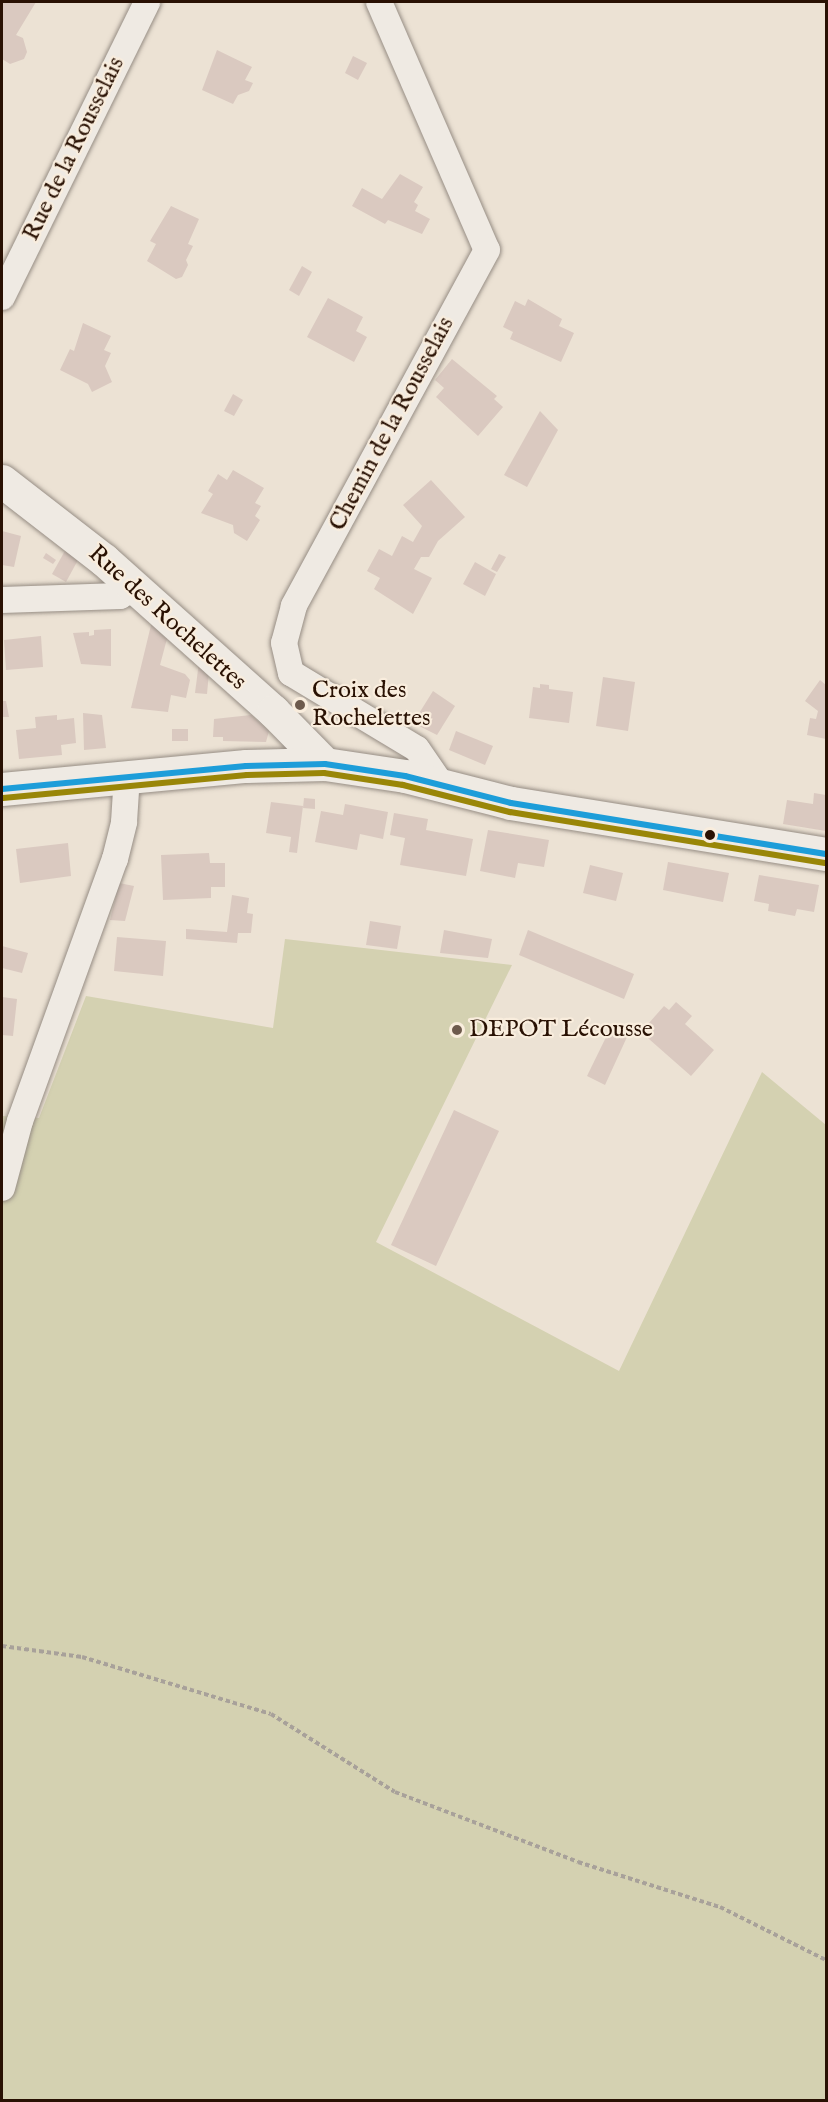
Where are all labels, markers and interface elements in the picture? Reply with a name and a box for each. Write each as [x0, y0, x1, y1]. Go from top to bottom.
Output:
street label: Rue de la Rousselais [17, 52, 131, 246]
street label: Chemin de la Rousselais [323, 312, 461, 536]
street label: Rue des Rochelettes [82, 539, 252, 697]
place label: Croix des Rochelettes [312, 677, 430, 733]
marker: Croix des Rochelettes [293, 698, 307, 712]
unlabelled marker [704, 829, 716, 841]
place label: DEPOT Lécousse [469, 1016, 653, 1044]
marker: DEPOT Lécousse [450, 1023, 464, 1037]

